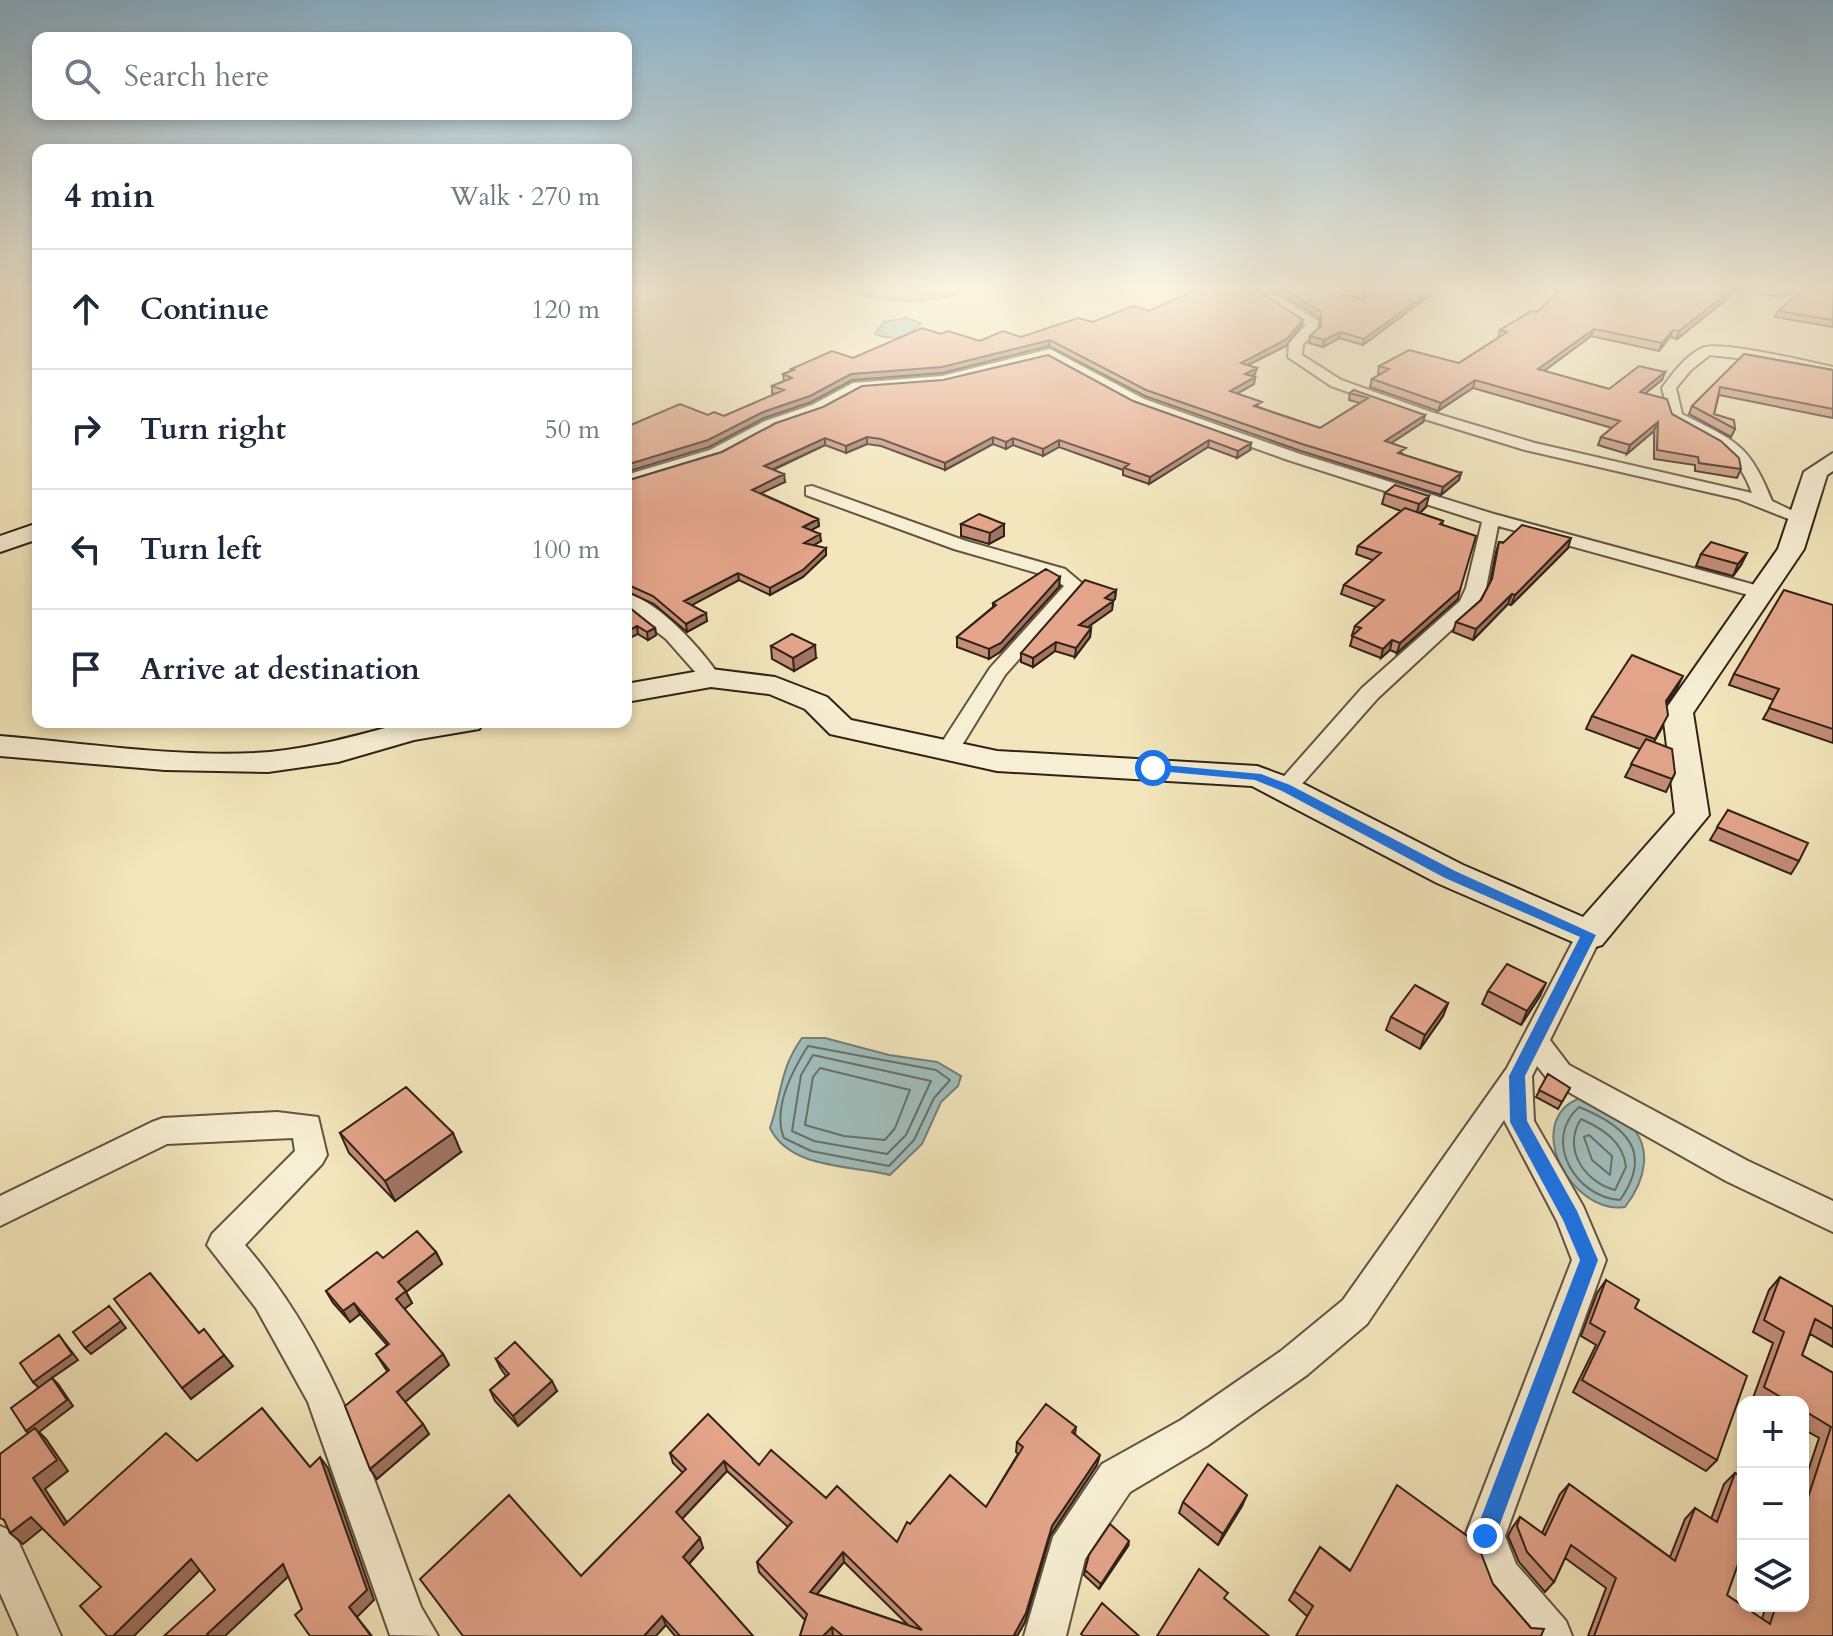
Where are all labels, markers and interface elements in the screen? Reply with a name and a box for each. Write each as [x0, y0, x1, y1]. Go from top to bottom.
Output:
search box [32, 32, 632, 120]
icon: search [60, 54, 104, 98]
text: Search here [124, 56, 269, 97]
text: 4 min [64, 173, 155, 219]
text: Walk · 270 m [450, 179, 600, 214]
icon: ahead [64, 287, 108, 331]
text: Continue [140, 289, 269, 330]
text: 120 m [531, 292, 600, 327]
icon: right [64, 407, 108, 451]
text: Turn right [140, 409, 286, 450]
text: 50 m [544, 412, 600, 447]
icon: left [64, 527, 108, 571]
text: Turn left [140, 529, 262, 570]
text: 100 m [531, 532, 600, 567]
icon: arrive [64, 647, 108, 691]
text: Arrive at destination [140, 649, 420, 690]
route start [1135, 750, 1171, 786]
map controls [1737, 1396, 1809, 1612]
button: + [1737, 1396, 1809, 1468]
button: − [1737, 1468, 1809, 1540]
route end [1467, 1518, 1503, 1554]
button: layers [1737, 1540, 1809, 1612]

